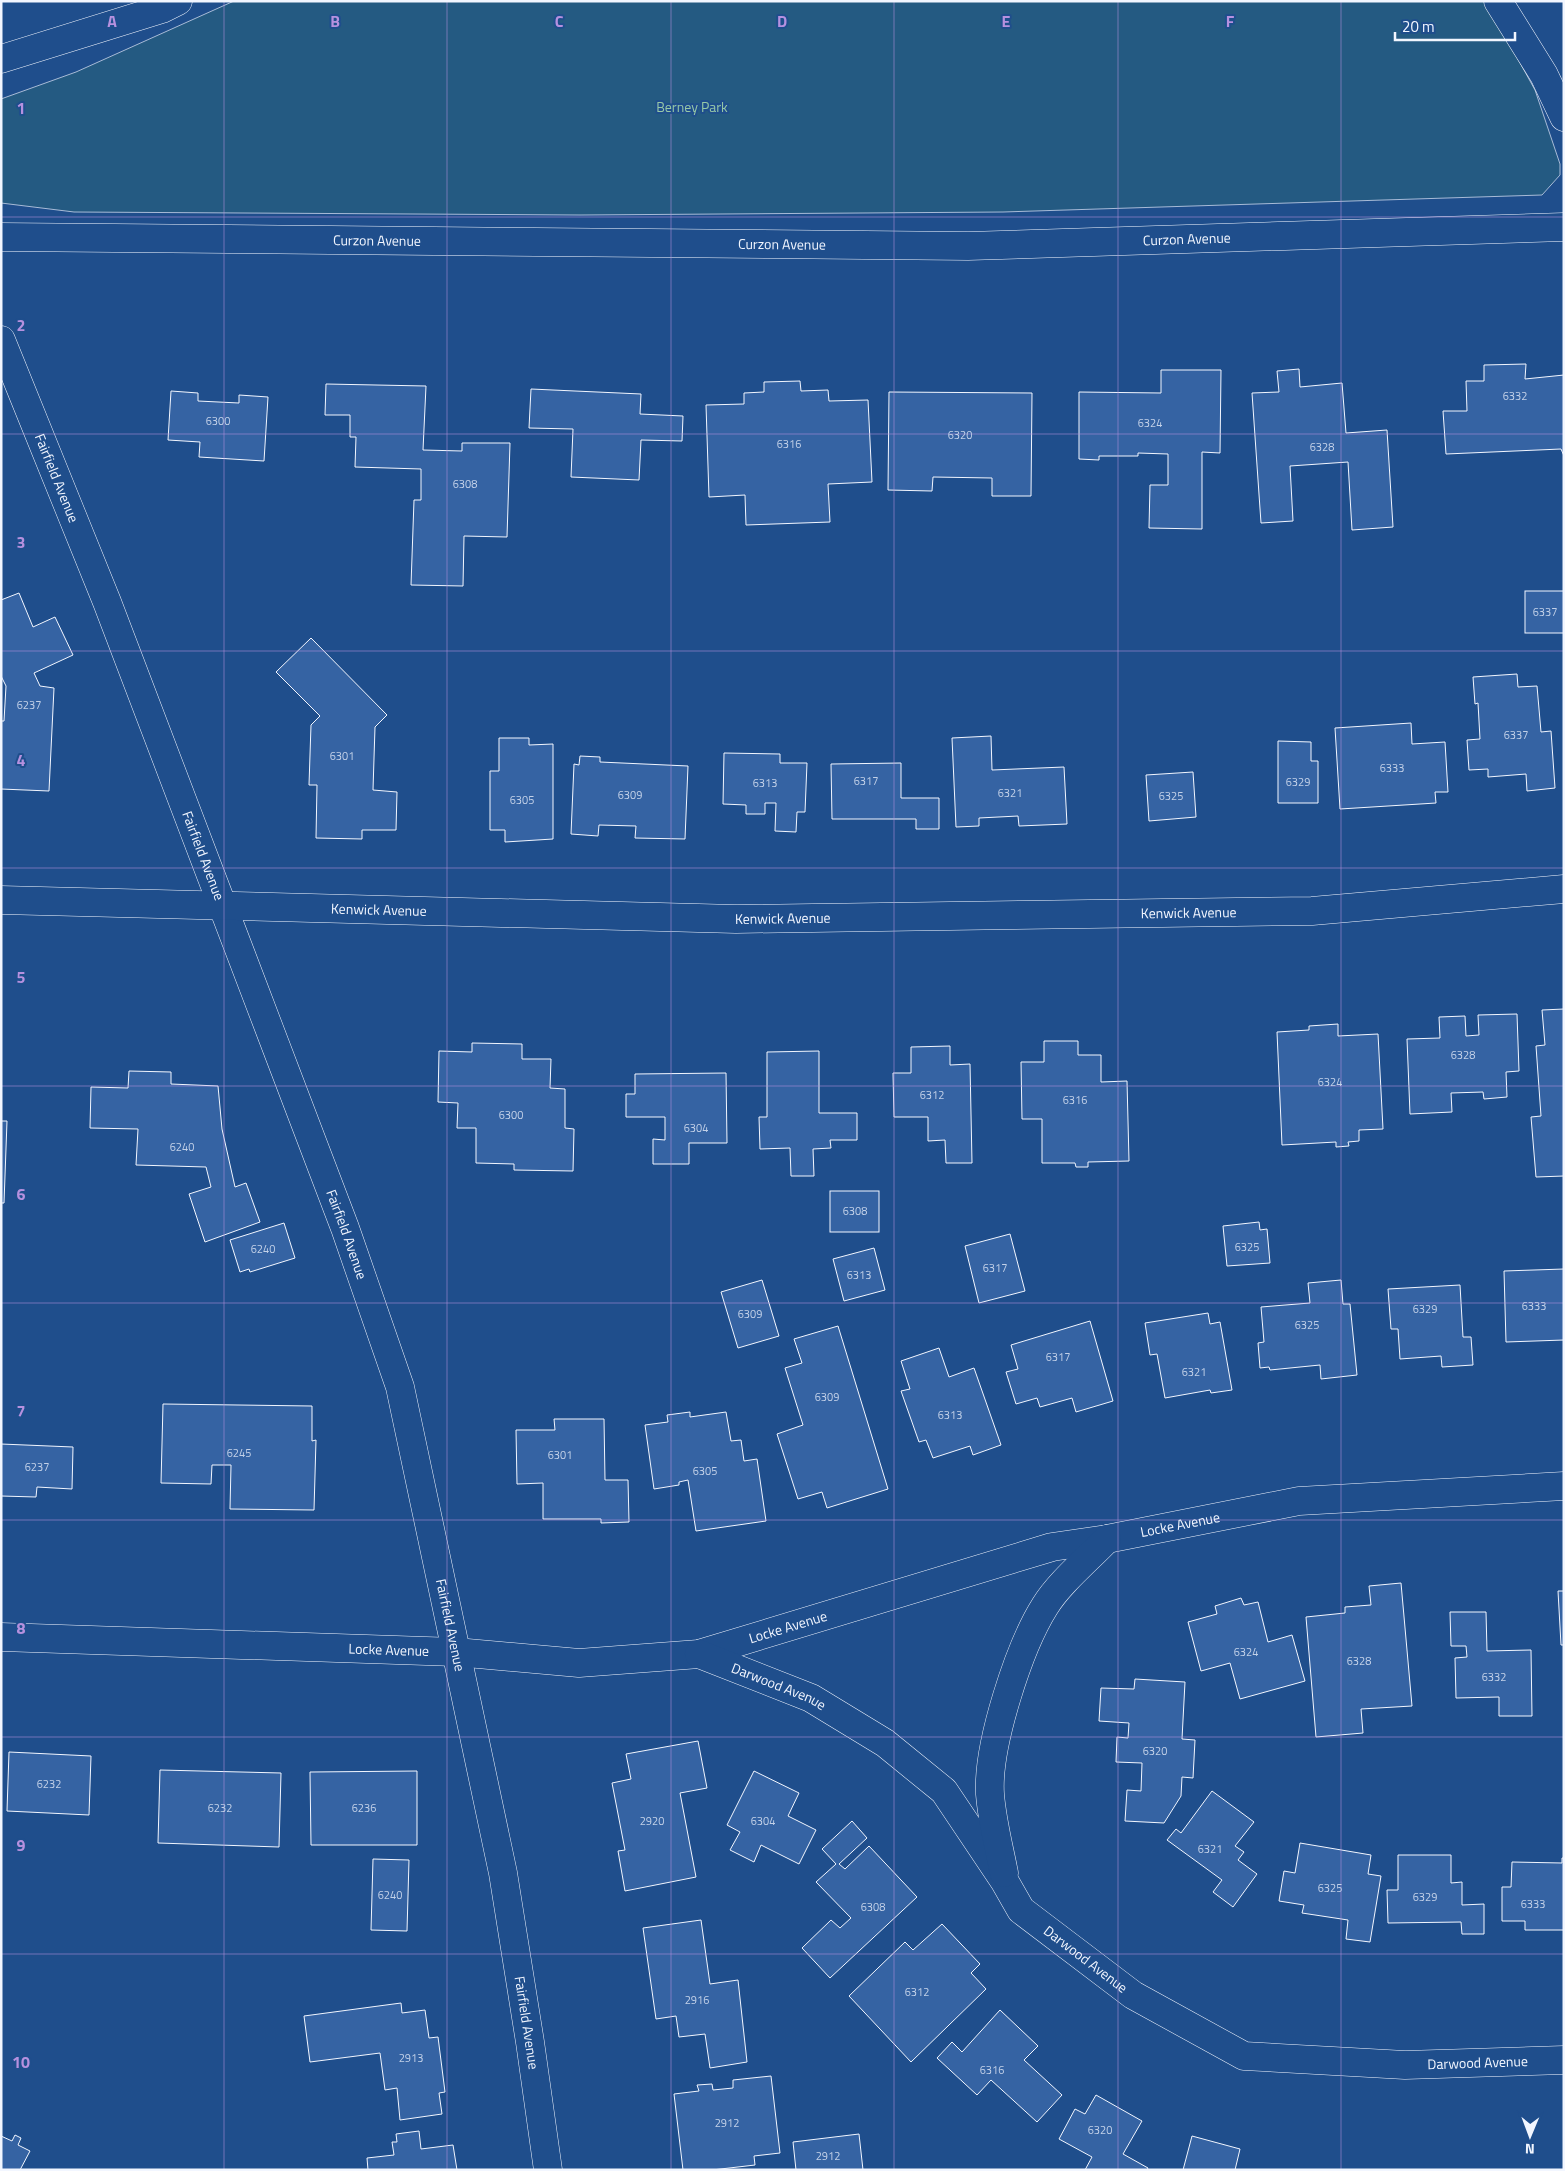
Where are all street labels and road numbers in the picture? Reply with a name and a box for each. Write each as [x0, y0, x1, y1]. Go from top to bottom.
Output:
street label: Curzon Avenue [1143, 227, 1231, 250]
street label: Curzon Avenue [333, 229, 421, 251]
street label: Curzon Avenue [738, 233, 826, 255]
street label: Fairfield Avenue [30, 430, 85, 526]
street label: Fairfield Avenue [177, 808, 230, 903]
street label: Kenwick Avenue [331, 898, 427, 921]
street label: Kenwick Avenue [1141, 901, 1237, 923]
street label: Kenwick Avenue [735, 907, 831, 929]
street label: Fairfield Avenue [321, 1186, 373, 1282]
street label: Locke Avenue [1138, 1506, 1222, 1542]
street label: Fairfield Avenue [431, 1577, 471, 1673]
street label: Locke Avenue [746, 1605, 829, 1648]
street label: Locke Avenue [348, 1637, 429, 1661]
street label: Darwood Avenue [729, 1657, 830, 1715]
street label: Darwood Avenue [1040, 1920, 1132, 1997]
street label: Fairfield Avenue [510, 1974, 545, 2071]
street label: Darwood Avenue [1427, 2050, 1528, 2074]

